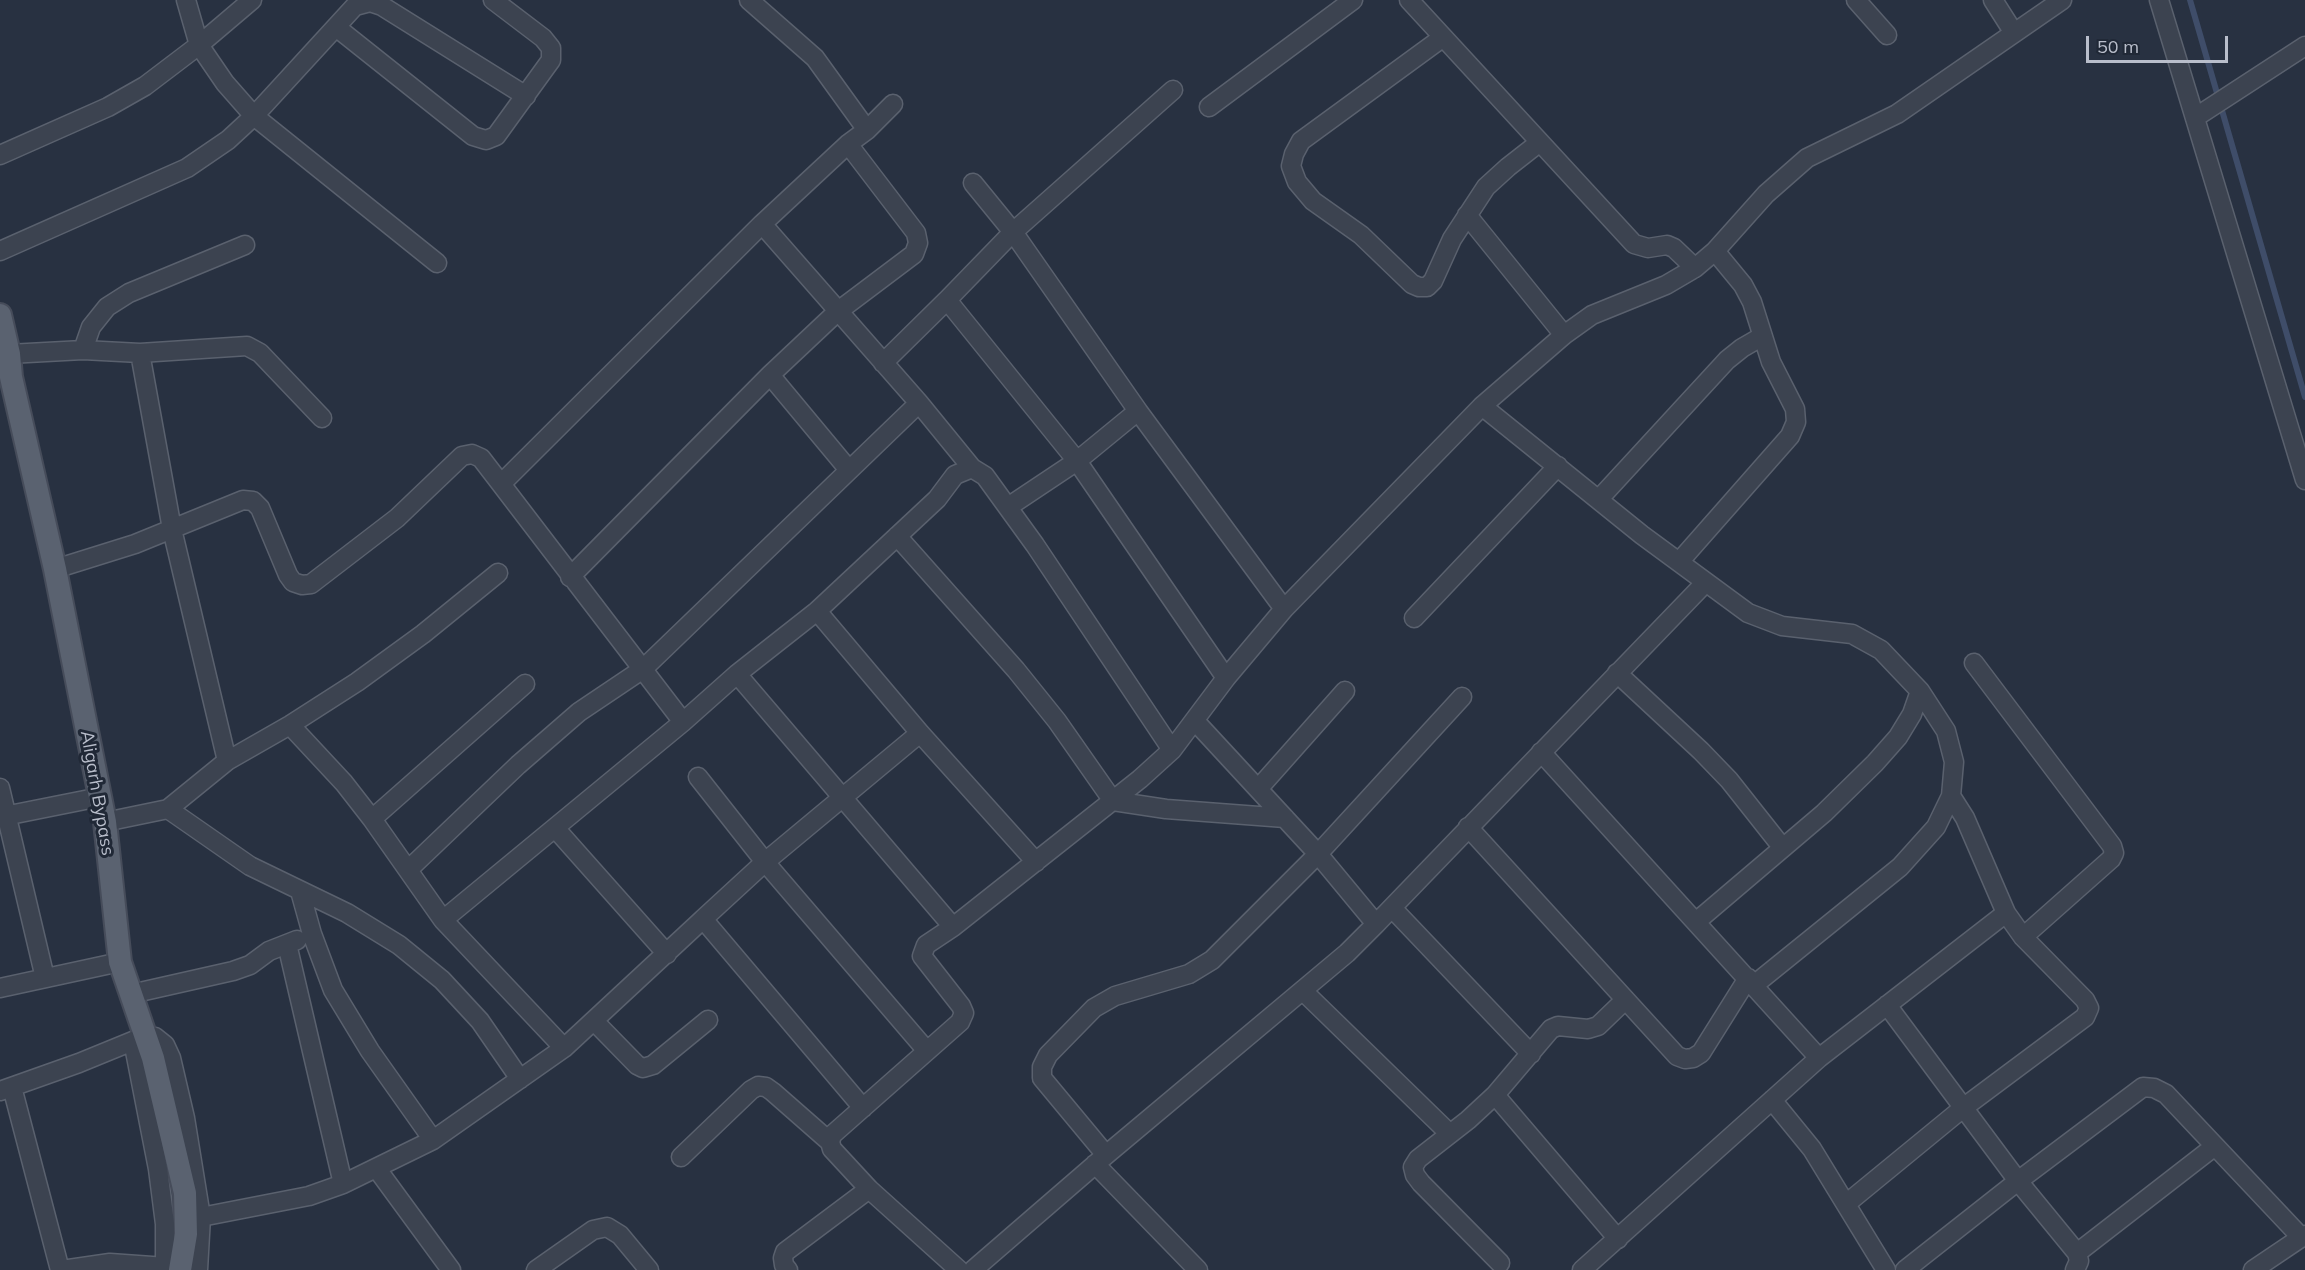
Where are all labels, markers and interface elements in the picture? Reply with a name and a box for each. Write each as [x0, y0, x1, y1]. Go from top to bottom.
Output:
scale bar [2089, 24, 2232, 62]
text: 50 m [2097, 35, 2139, 58]
street label: Aligarh Bypass [75, 729, 119, 857]

